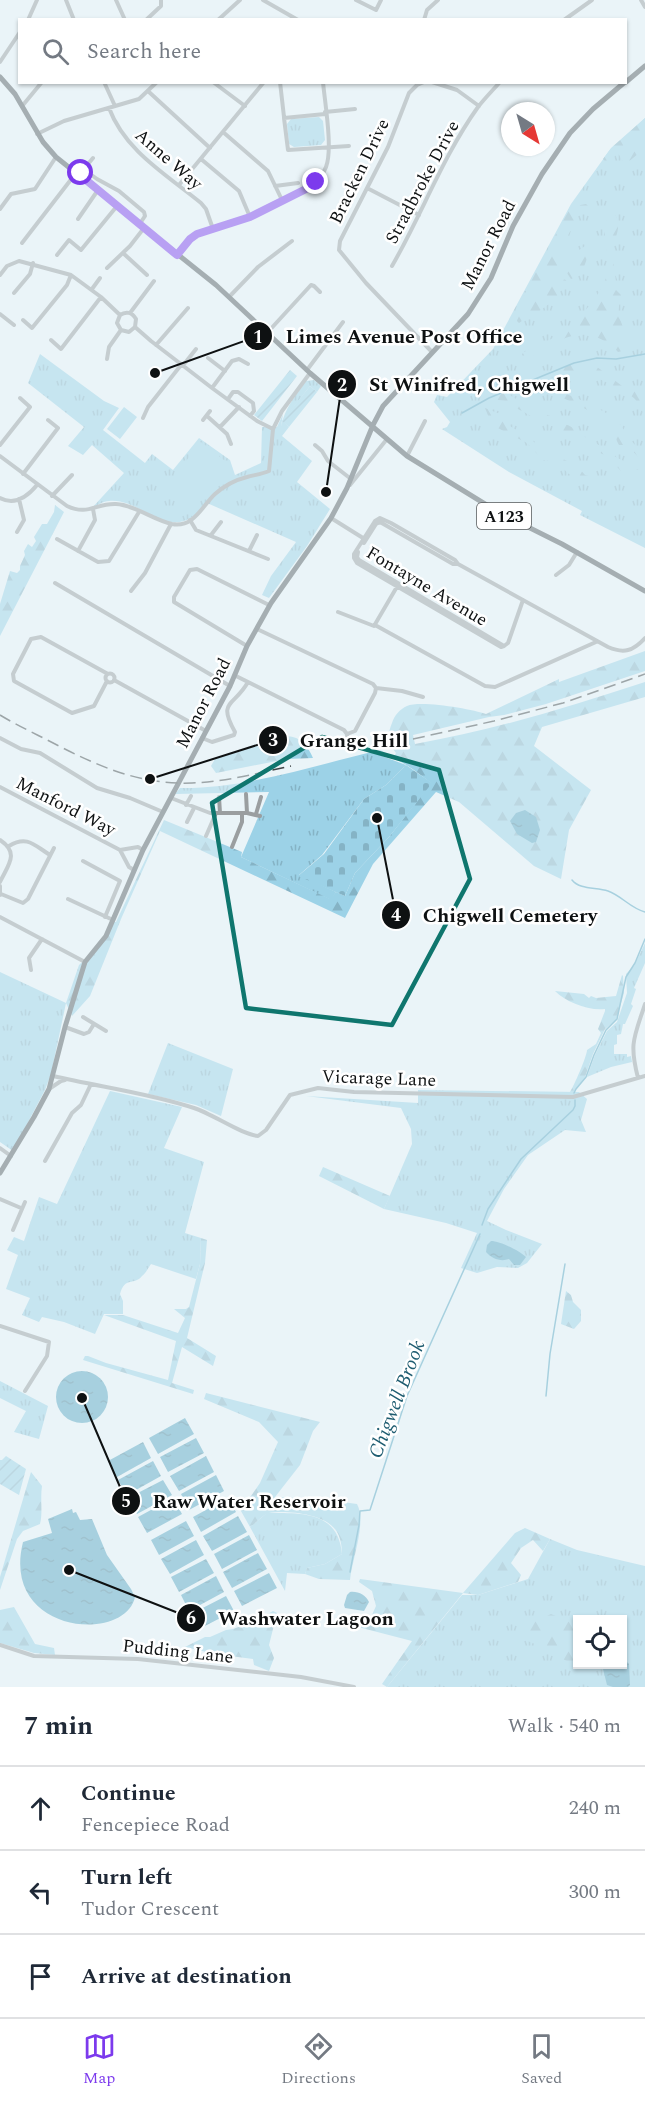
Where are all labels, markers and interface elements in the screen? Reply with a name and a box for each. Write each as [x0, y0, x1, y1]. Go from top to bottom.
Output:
search box [18, 18, 627, 84]
icon: search [39, 35, 72, 68]
text: Search here [87, 35, 201, 68]
north arrow [501, 102, 555, 156]
street label: Bracken Drive [322, 114, 397, 228]
street label: Stradbroke Drive [379, 116, 466, 249]
street label: Anne Way [129, 122, 210, 197]
route start [67, 159, 93, 185]
route end [302, 168, 328, 194]
street label: Manor Road [454, 195, 523, 295]
callout: Limes Avenue Post Office [243, 317, 534, 355]
text: Limes Avenue Post Office [285, 322, 523, 352]
text: 1 [253, 324, 263, 351]
callout: St Winifred, Chigwell [327, 365, 581, 403]
text: St Winifred, Chigwell [369, 370, 569, 400]
text: 2 [337, 372, 347, 399]
road number: A123 [477, 503, 531, 529]
street label: Fontayne Avenue [361, 539, 493, 633]
street label: Manor Road [169, 653, 238, 753]
callout: Grange Hill [258, 721, 420, 759]
text: Grange Hill [300, 726, 408, 756]
text: 3 [268, 727, 278, 754]
street label: Manford Way [11, 770, 122, 844]
callout: Chigwell Cemetery [381, 896, 609, 934]
text: Chigwell Cemetery [423, 901, 599, 931]
text: 4 [391, 902, 401, 929]
street label: Vicarage Lane [321, 1063, 437, 1094]
water label: Chigwell Brook [361, 1335, 433, 1463]
callout: Raw Water Reservoir [111, 1482, 358, 1520]
text: Raw Water Reservoir [152, 1487, 346, 1517]
text: 5 [121, 1488, 131, 1515]
callout: Washwater Lagoon [176, 1599, 406, 1637]
text: Washwater Lagoon [218, 1604, 394, 1634]
text: 6 [186, 1605, 196, 1632]
map controls [573, 1615, 627, 1669]
button: locate [573, 1615, 627, 1669]
street label: Pudding Lane [121, 1632, 235, 1671]
text: 7 min [24, 1706, 93, 1746]
text: Walk · 540 m [508, 1711, 621, 1741]
text: Continue [81, 1777, 176, 1810]
icon: ahead [24, 1792, 57, 1825]
text: 240 m [569, 1793, 621, 1823]
text: Fencepiece Road [81, 1810, 230, 1840]
text: Turn left [81, 1861, 173, 1894]
icon: left [24, 1876, 57, 1909]
text: 300 m [569, 1877, 621, 1907]
text: Tudor Crescent [81, 1894, 219, 1924]
icon: arrive [24, 1960, 57, 1993]
text: Arrive at destination [81, 1960, 292, 1993]
tab: Map [83, 2030, 116, 2090]
tab: Directions [281, 2030, 356, 2090]
tab: Saved [521, 2030, 562, 2090]

